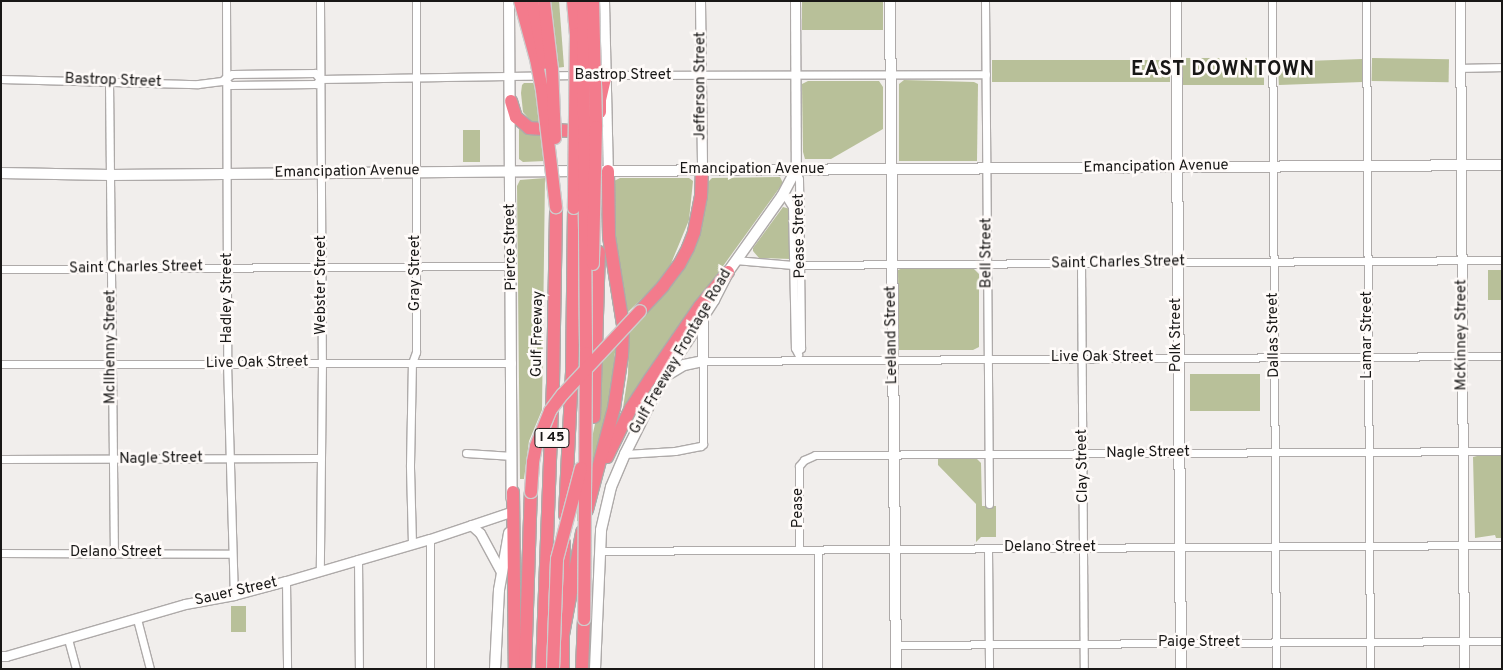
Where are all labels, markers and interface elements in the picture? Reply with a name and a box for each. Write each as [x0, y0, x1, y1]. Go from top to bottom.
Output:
street label: Jefferson Street [692, 32, 710, 140]
district label: EAST DOWNTOWN [1129, 58, 1317, 82]
street label: Bastrop Street [575, 67, 671, 85]
street label: Bastrop Street [64, 70, 162, 92]
street label: Emancipation Avenue [1083, 157, 1229, 177]
street label: Emancipation Avenue [679, 161, 825, 179]
street label: Emancipation Avenue [274, 162, 420, 182]
street label: Pease Street [790, 193, 810, 279]
street label: Pierce Street [501, 203, 521, 291]
street label: Bell Street [978, 218, 996, 288]
street label: Webster Street [313, 235, 331, 335]
street label: Gray Street [407, 235, 425, 311]
street label: Hadley Street [219, 252, 237, 344]
street label: Saint Charles Street [1051, 253, 1185, 273]
street label: Saint Charles Street [69, 258, 203, 278]
street label: Gulf Freeway Frontage Road [626, 266, 736, 438]
street label: McKinney Street [1453, 279, 1471, 391]
street label: Leeland Street [882, 285, 902, 385]
street label: McIlhenny Street [102, 290, 120, 404]
street label: Gulf Freeway [528, 291, 548, 377]
street label: Lamar Street [1359, 291, 1377, 379]
street label: Dallas Street [1264, 292, 1284, 378]
street label: Polk Street [1168, 298, 1186, 372]
street label: Live Oak Street [1051, 349, 1153, 367]
street label: Live Oak Street [205, 353, 309, 373]
road number: I 45 [533, 426, 571, 449]
street label: Clay Street [1073, 429, 1093, 503]
street label: Nagle Street [1106, 443, 1190, 463]
street label: Nagle Street [119, 449, 203, 469]
street label: Pease [790, 488, 808, 528]
street label: Delano Street [1004, 539, 1096, 557]
street label: Delano Street [70, 544, 162, 562]
street label: Sauer Street [193, 574, 279, 610]
street label: Paige Street [1158, 634, 1240, 652]

